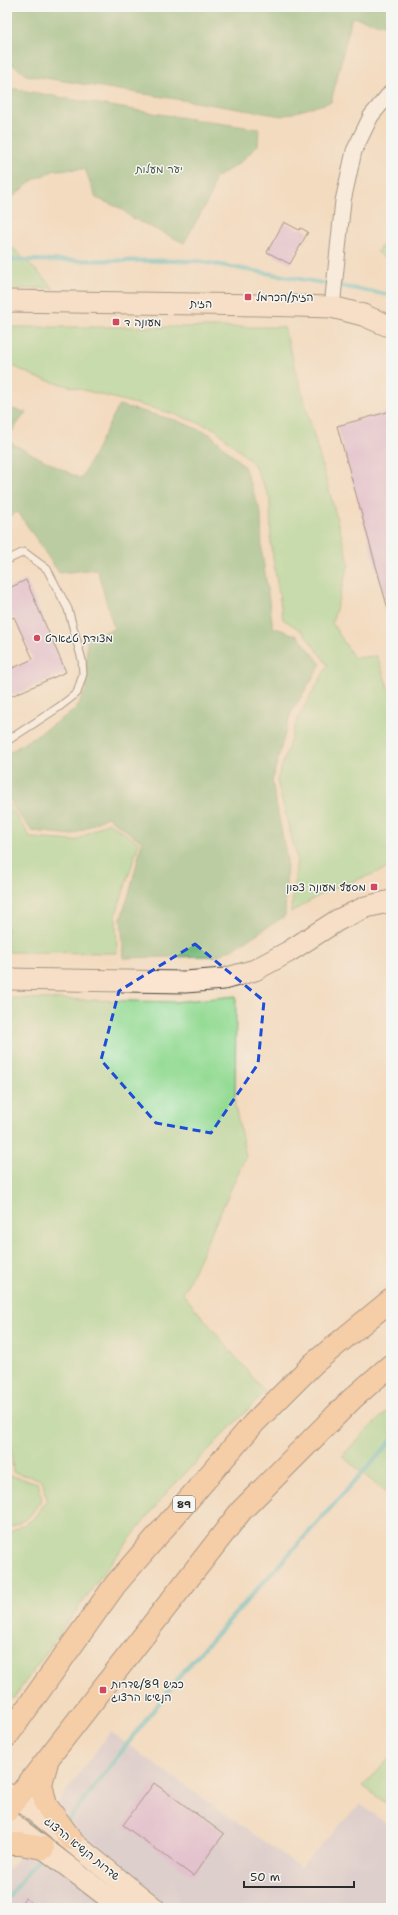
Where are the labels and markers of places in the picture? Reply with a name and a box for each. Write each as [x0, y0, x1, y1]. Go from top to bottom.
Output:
place label: הזית/הכרמל [256, 290, 313, 305]
marker: הזית/הכרמל [243, 292, 253, 302]
place label: מעונה ד [124, 315, 161, 330]
marker: מעונה ד [111, 317, 121, 327]
place label: מצודת טגארט [45, 631, 113, 646]
marker: מצודת טגארט [32, 633, 42, 643]
place label: מסעף מעונה צפון [286, 880, 366, 895]
marker: מסעף מעונה צפון [369, 882, 379, 892]
place label: כביש 89/שדרות הנשיא הרצוג [110, 1677, 184, 1705]
marker: כביש 89/שדרות הנשיא הרצוג [98, 1685, 108, 1695]

